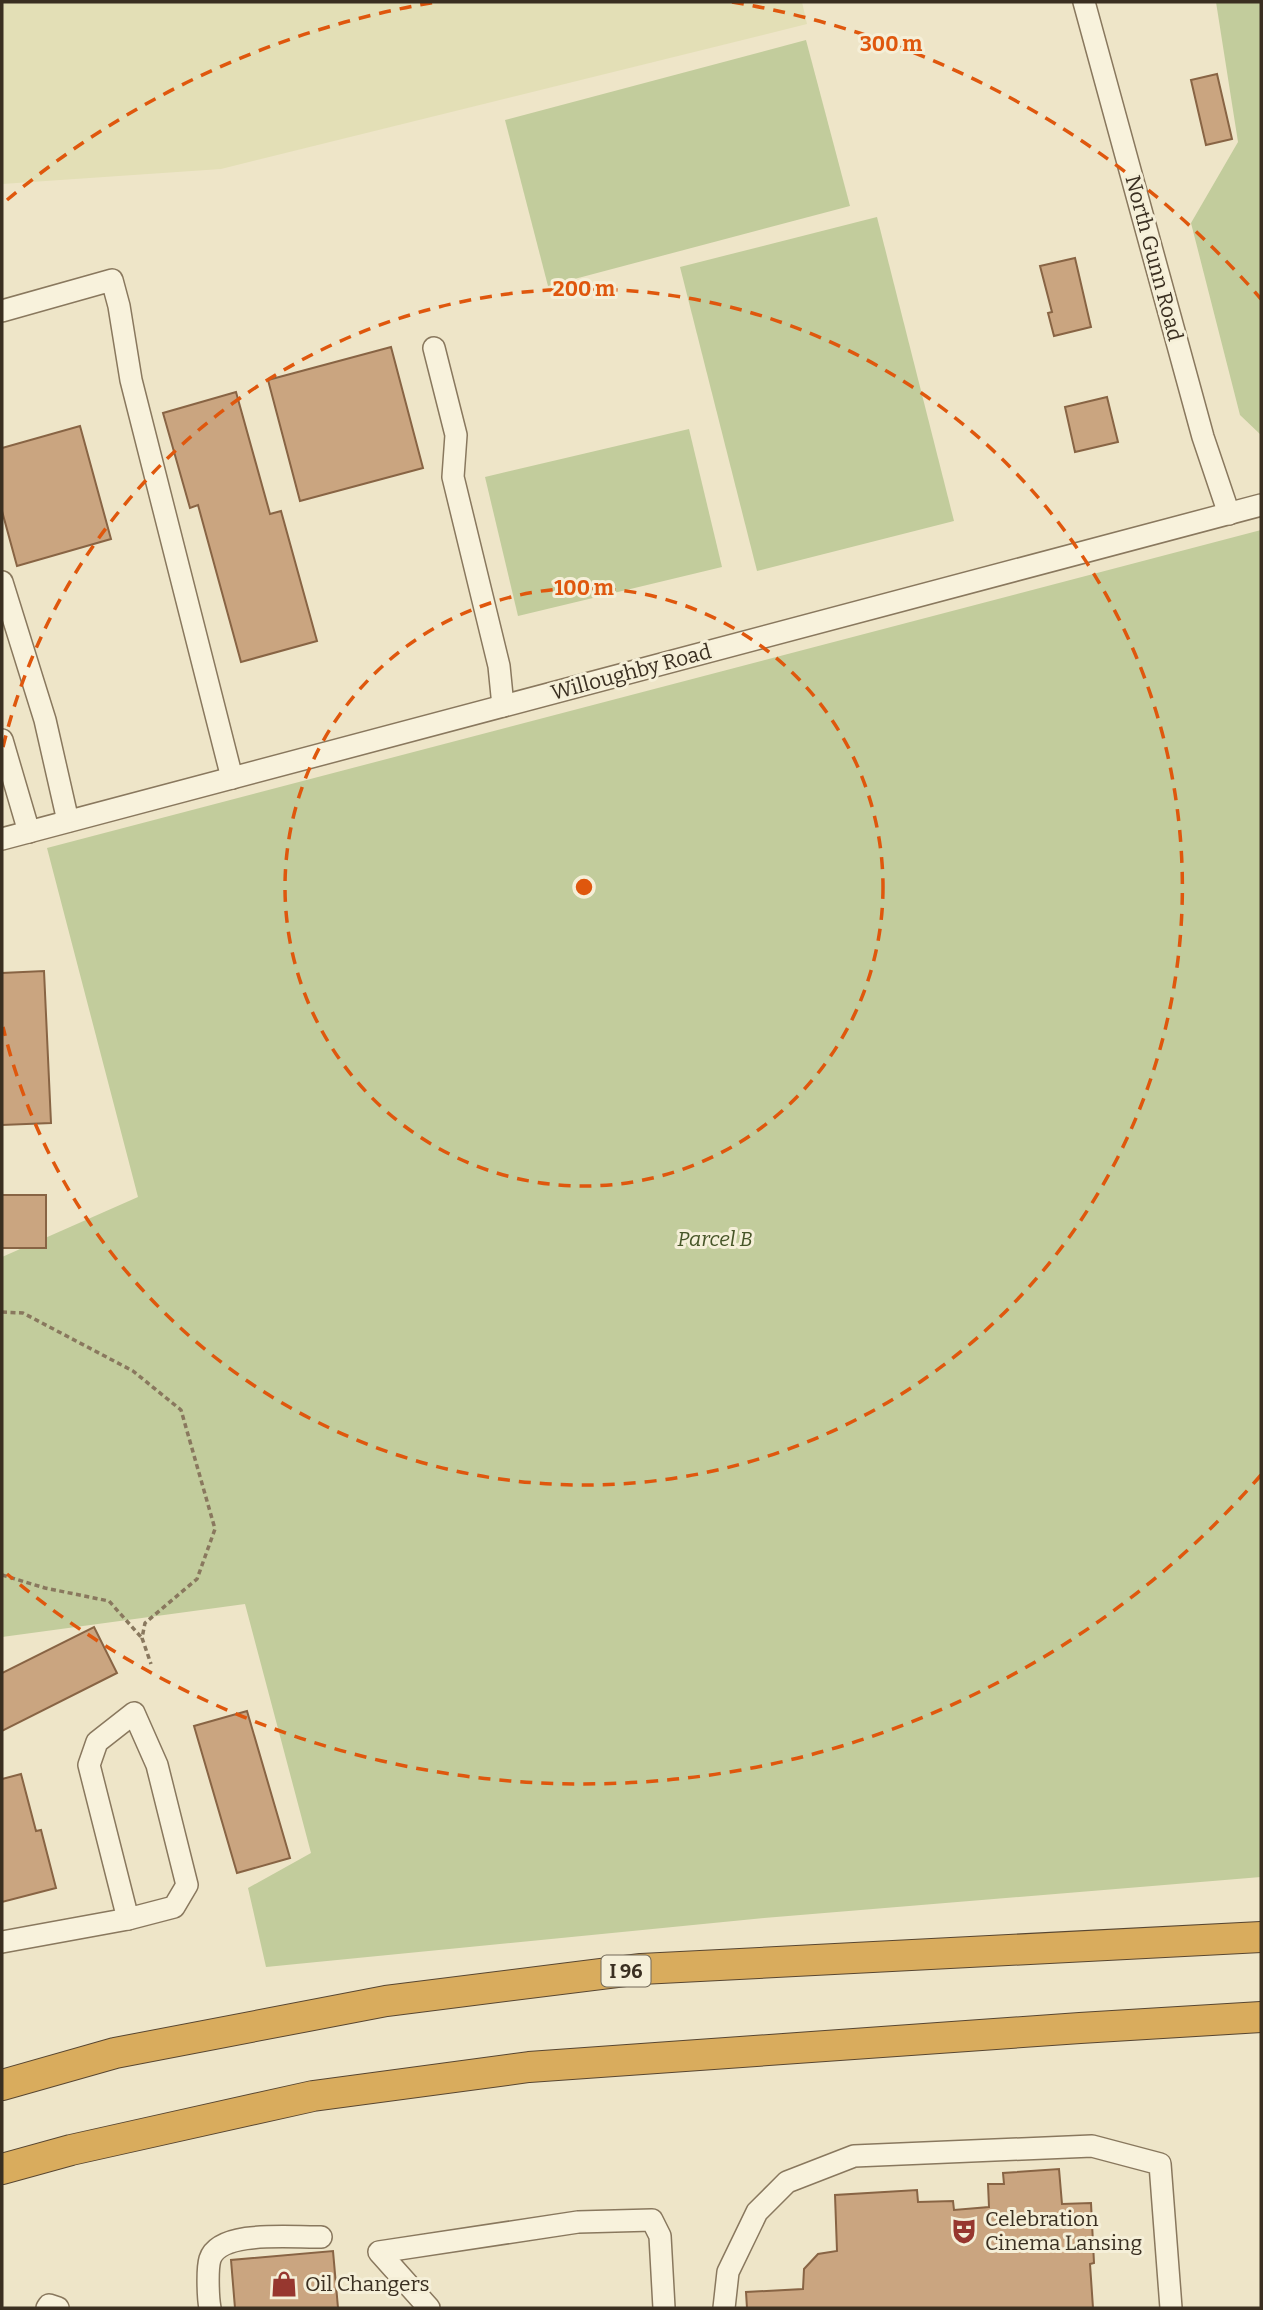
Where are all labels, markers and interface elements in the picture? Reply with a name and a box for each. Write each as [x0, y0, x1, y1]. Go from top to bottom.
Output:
text: 300 m [860, 31, 922, 57]
street label: North Gunn Road [1119, 172, 1189, 344]
text: 200 m [553, 276, 615, 302]
text: 100 m [554, 575, 614, 601]
street label: Willoughby Road [548, 638, 714, 706]
centre of rings [572, 875, 596, 899]
park label: Parcel B [677, 1226, 753, 1252]
road number: I 96 [602, 1955, 650, 1986]
place label: Celebration Cinema Lansing [985, 2206, 1142, 2256]
theatre icon: Celebration Cinema Lansing [949, 2216, 979, 2246]
shop icon: Oil Changers [269, 2269, 299, 2299]
place label: Oil Changers [305, 2271, 430, 2297]

